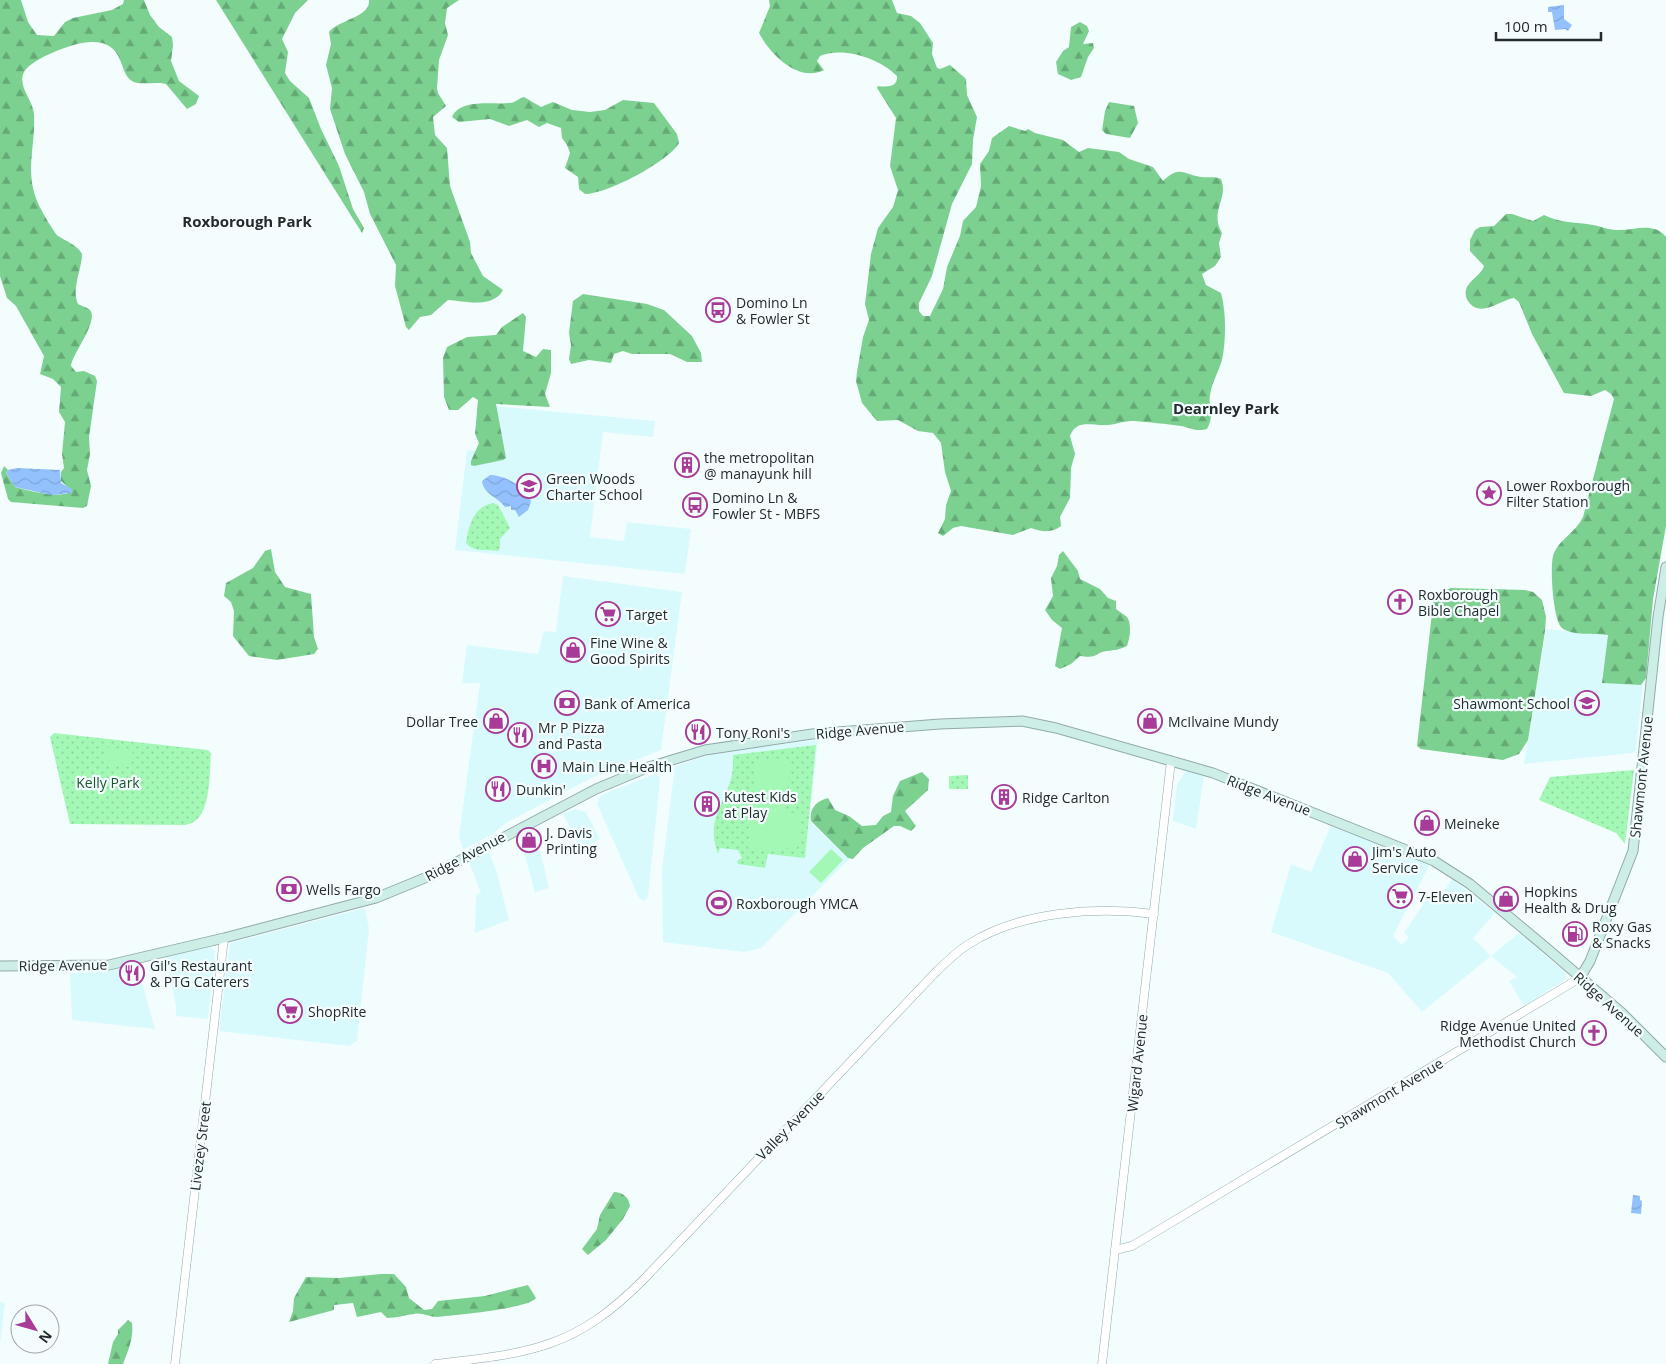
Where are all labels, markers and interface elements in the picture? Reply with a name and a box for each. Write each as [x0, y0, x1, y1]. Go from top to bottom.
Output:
scale bar [1496, 10, 1601, 42]
text: 100 m [1504, 16, 1548, 36]
district label: Roxborough Park [182, 211, 312, 231]
place label: Domino Ln & Fowler St [736, 293, 810, 328]
bus stop icon: Domino Ln & Fowler St [705, 297, 731, 323]
district label: Dearnley Park [1173, 398, 1280, 418]
place label: the metropolitan @ manayunk hill [704, 448, 814, 483]
building icon: the metropolitan @ manayunk hill [674, 452, 700, 478]
place label: Green Woods Charter School [546, 469, 642, 504]
school or university icon: Green Woods Charter School [516, 473, 542, 499]
place label: Lower Roxborough Filter Station [1506, 476, 1630, 511]
place icon: Lower Roxborough Filter Station [1476, 480, 1502, 506]
place label: Domino Ln & Fowler St - MBFS [712, 488, 820, 523]
bus stop icon: Domino Ln & Fowler St - MBFS [682, 492, 708, 518]
place label: Roxborough Bible Chapel [1418, 585, 1499, 620]
church icon: Roxborough Bible Chapel [1387, 589, 1413, 615]
supermarket icon: Target [595, 601, 621, 627]
place label: Target [626, 605, 668, 624]
place label: Fine Wine & Good Spirits [590, 633, 670, 668]
shop icon: Fine Wine & Good Spirits [560, 637, 586, 663]
bank icon: Bank of America [554, 690, 580, 716]
school or university icon: Shawmont School [1574, 690, 1600, 716]
place label: Bank of America [584, 694, 691, 713]
place label: Shawmont School [1453, 694, 1570, 713]
shop icon: Dollar Tree [483, 708, 509, 734]
shop icon: McIlvaine Mundy [1137, 708, 1163, 734]
place label: Dollar Tree [406, 712, 478, 731]
place label: McIlvaine Mundy [1168, 712, 1279, 731]
street label: Shawmont Avenue [1625, 715, 1657, 839]
street label: Ridge Avenue [815, 717, 905, 743]
place label: Mr P Pizza and Pasta [538, 718, 605, 753]
restaurant icon: Tony Roni's [685, 719, 711, 745]
restaurant icon: Mr P Pizza and Pasta [507, 722, 533, 748]
place label: Tony Roni's [716, 723, 791, 742]
hospital icon: Main Line Health [531, 753, 557, 779]
place label: Main Line Health [562, 757, 672, 776]
street label: Ridge Avenue [1224, 770, 1314, 820]
park label: Kelly Park [76, 773, 140, 792]
restaurant icon: Dunkin' [485, 776, 511, 802]
place label: Dunkin' [516, 780, 566, 799]
building icon: Ridge Carlton [991, 784, 1017, 810]
place label: Kutest Kids at Play [724, 787, 797, 822]
place label: Ridge Carlton [1022, 788, 1110, 807]
building icon: Kutest Kids at Play [694, 791, 720, 817]
shop icon: Meineke [1414, 810, 1440, 836]
place label: Meineke [1444, 814, 1500, 833]
place label: J. Davis Printing [544, 823, 597, 858]
street label: Ridge Avenue [421, 827, 509, 885]
shop icon: J. Davis Printing [516, 827, 542, 853]
place label: Jim's Auto Service [1370, 842, 1436, 877]
shop icon: Jim's Auto Service [1342, 846, 1368, 872]
bank icon: Wells Fargo [276, 876, 302, 902]
place label: Wells Fargo [306, 880, 381, 899]
place label: Hopkins Health & Drug [1524, 882, 1617, 917]
supermarket icon: 7-Eleven [1387, 883, 1413, 909]
shop icon: Hopkins Health & Drug [1493, 886, 1519, 912]
place label: 7-Eleven [1418, 887, 1473, 906]
sports icon: Roxborough YMCA [706, 890, 732, 916]
place label: Roxborough YMCA [736, 894, 858, 913]
place label: Roxy Gas & Snacks [1592, 917, 1652, 952]
fuel station icon: Roxy Gas & Snacks [1562, 921, 1588, 947]
street label: Ridge Avenue [19, 955, 108, 975]
place label: Gil's Restaurant & PTG Caterers [150, 956, 252, 991]
restaurant icon: Gil's Restaurant & PTG Caterers [119, 960, 145, 986]
street label: Ridge Avenue [1570, 967, 1648, 1041]
supermarket icon: ShopRite [277, 998, 303, 1024]
place label: ShopRite [308, 1002, 366, 1021]
street label: Wigard Avenue [1122, 1013, 1152, 1113]
place label: Ridge Avenue United Methodist Church [1440, 1016, 1576, 1051]
church icon: Ridge Avenue United Methodist Church [1581, 1020, 1607, 1046]
street label: Shawmont Avenue [1332, 1053, 1446, 1133]
street label: Valley Avenue [752, 1086, 828, 1164]
street label: Livezey Street [185, 1100, 215, 1192]
north arrow [10, 1304, 60, 1354]
text: N [35, 1327, 57, 1347]

